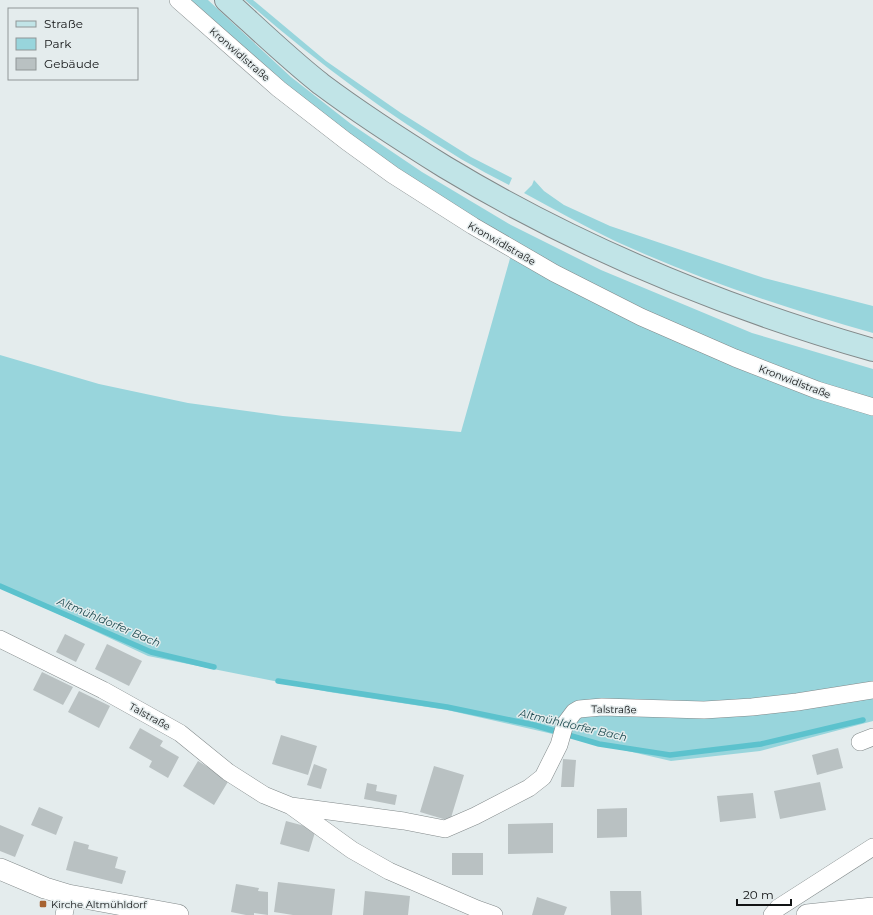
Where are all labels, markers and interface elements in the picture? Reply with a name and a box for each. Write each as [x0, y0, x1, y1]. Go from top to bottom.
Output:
legend [8, 8, 138, 80]
text: Straße [44, 16, 83, 31]
street label: Kronwidlstraße [207, 25, 273, 84]
text: Park [44, 36, 72, 51]
text: Gebäude [44, 56, 99, 71]
street label: Kronwidlstraße [466, 219, 538, 268]
street label: Kronwidlstraße [757, 362, 833, 401]
water label: Altmühldorfer Bach [55, 594, 163, 650]
street label: Talstraße [127, 700, 173, 733]
street label: Talstraße [591, 703, 637, 716]
water label: Altmühldorfer Bach [517, 706, 628, 744]
scale bar [737, 881, 791, 907]
text: 20 m [743, 887, 774, 902]
place label: Kirche Altmühldorf [51, 898, 147, 911]
marker: Kirche Altmühldorf [38, 899, 48, 909]

